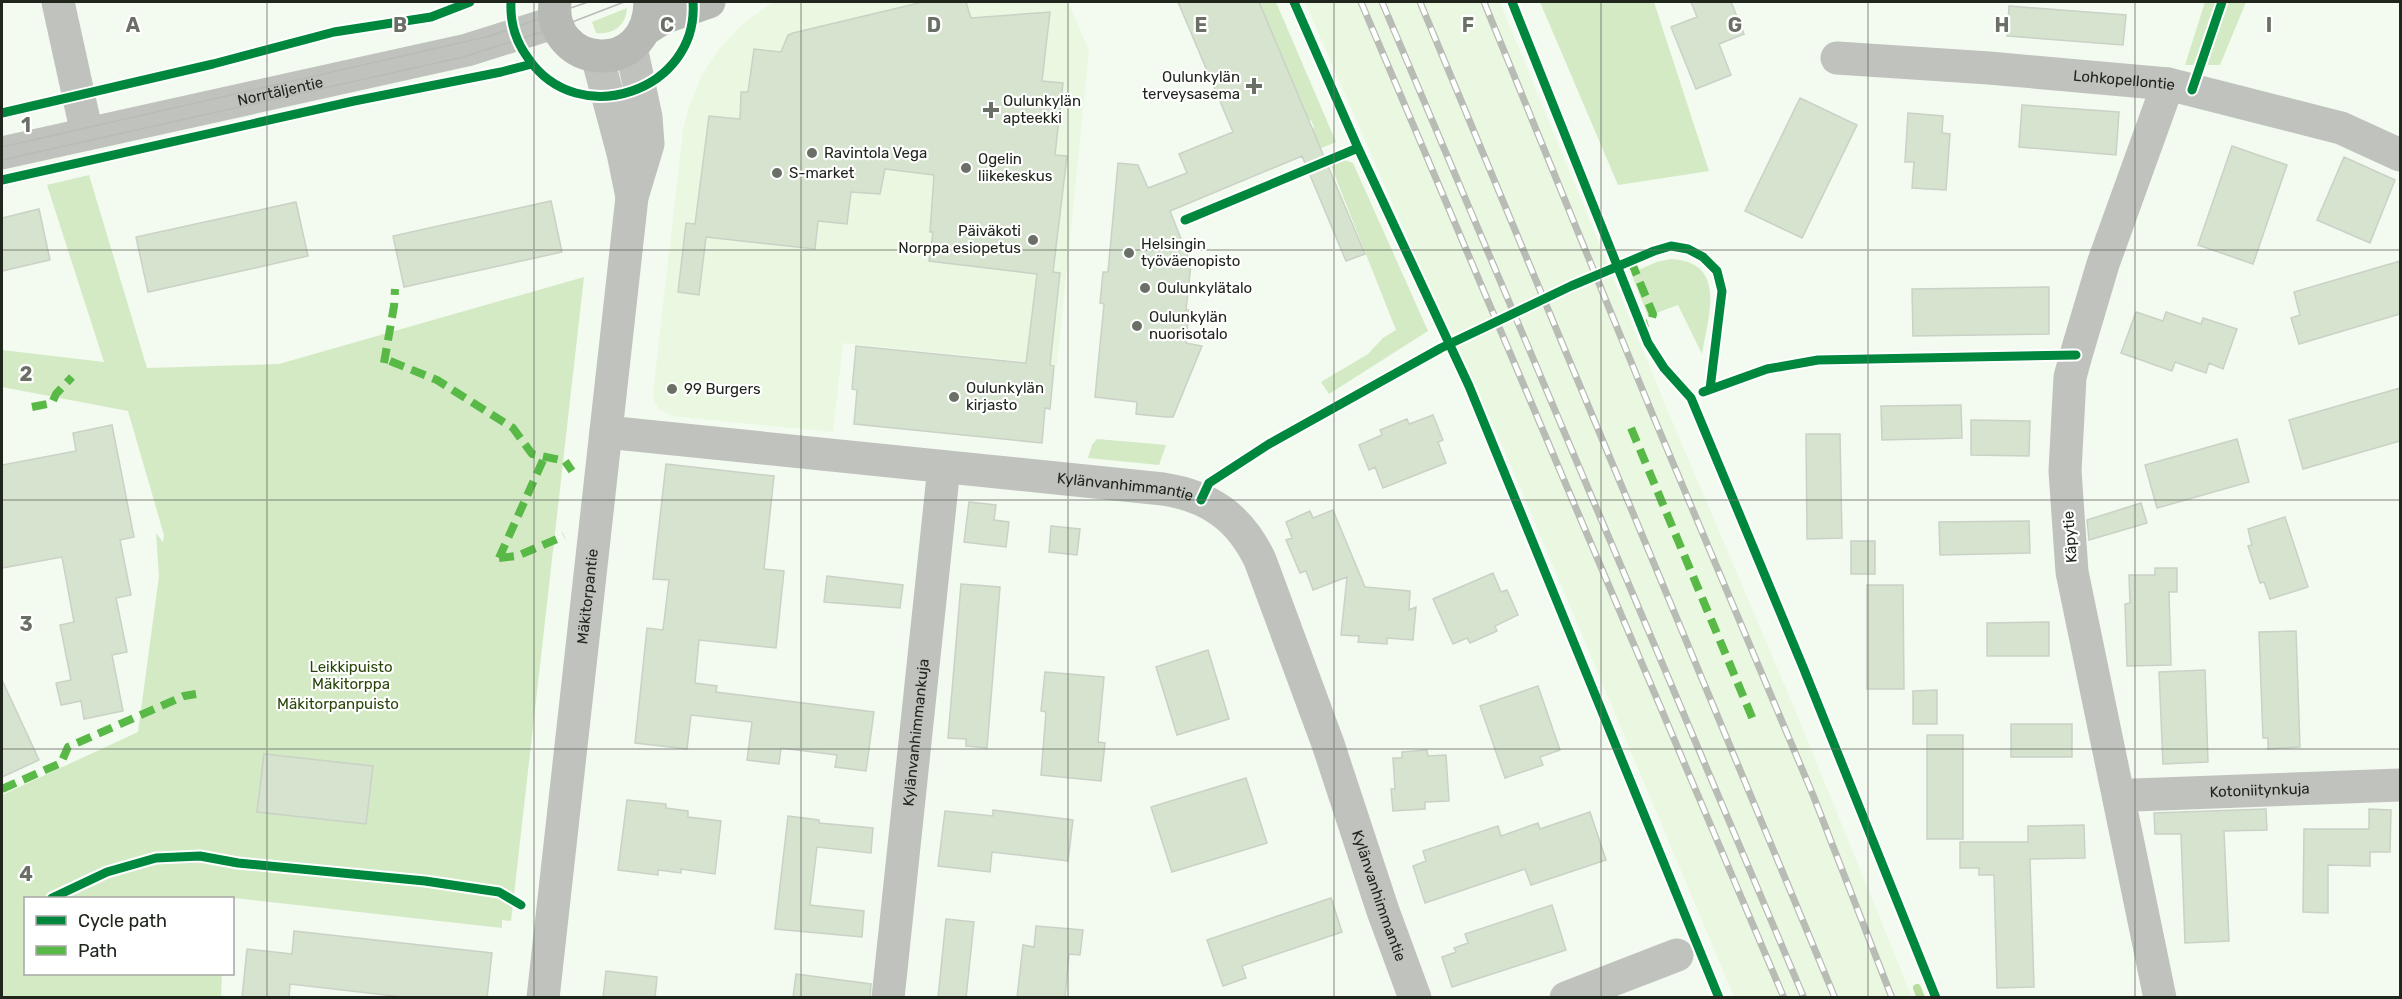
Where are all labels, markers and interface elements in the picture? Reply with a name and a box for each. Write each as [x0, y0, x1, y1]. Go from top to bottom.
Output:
text: A [126, 13, 141, 37]
text: B [393, 13, 407, 37]
text: C [660, 13, 674, 37]
text: D [927, 13, 941, 37]
text: E [1195, 13, 1207, 37]
text: F [1462, 13, 1474, 37]
text: G [1728, 13, 1742, 37]
text: H [1995, 13, 2009, 37]
text: I [2266, 13, 2272, 37]
street label: Lohkopellontie [2072, 67, 2177, 94]
place label: Oulunkylän terveysasema [1142, 68, 1240, 103]
street label: Norrtäljentie [236, 73, 325, 110]
marker: Oulunkylän terveysasema [1245, 77, 1263, 95]
place label: Oulunkylän apteekki [1003, 92, 1081, 127]
marker: Oulunkylän apteekki [984, 103, 998, 117]
text: 1 [21, 113, 31, 137]
place label: Ravintola Vega [824, 144, 927, 162]
marker: Ravintola Vega [805, 146, 819, 160]
place label: Ogelin liikekeskus [978, 150, 1053, 185]
marker: Ogelin liikekeskus [959, 161, 973, 175]
place label: S-market [789, 164, 855, 182]
marker: S-market [770, 166, 784, 180]
place label: Päiväkoti Norppa esiopetus [898, 222, 1021, 257]
marker: Päiväkoti Norppa esiopetus [1026, 233, 1040, 247]
place label: Helsingin työväenopisto [1141, 235, 1240, 270]
marker: Helsingin työväenopisto [1122, 246, 1136, 260]
place label: Oulunkylätalo [1157, 279, 1252, 297]
marker: Oulunkylätalo [1138, 281, 1152, 295]
place label: Oulunkylän nuorisotalo [1149, 308, 1228, 343]
marker: Oulunkylän nuorisotalo [1130, 319, 1144, 333]
text: 2 [20, 362, 33, 386]
place label: Oulunkylän kirjasto [966, 379, 1044, 414]
place label: 99 Burgers [684, 380, 761, 398]
marker: 99 Burgers [665, 382, 679, 396]
marker: Oulunkylän kirjasto [947, 390, 961, 404]
street label: Kylänvanhimmantie [1056, 469, 1196, 505]
street label: Käpytie [2059, 510, 2081, 564]
street label: Mäkitorpantie [573, 548, 602, 645]
text: 3 [19, 612, 33, 636]
park label: Leikkipuisto Mäkitorppa [309, 658, 393, 693]
street label: Kylänvanhimmankuja [899, 658, 933, 807]
park label: Mäkitorpanpuisto [277, 695, 399, 713]
street label: Kotoniitynkuja [2209, 779, 2310, 801]
street label: Kylänvanhimmantie [1348, 828, 1410, 964]
text: 4 [19, 862, 33, 886]
legend [24, 897, 234, 975]
text: Cycle path [78, 910, 167, 932]
text: Path [78, 940, 117, 962]

